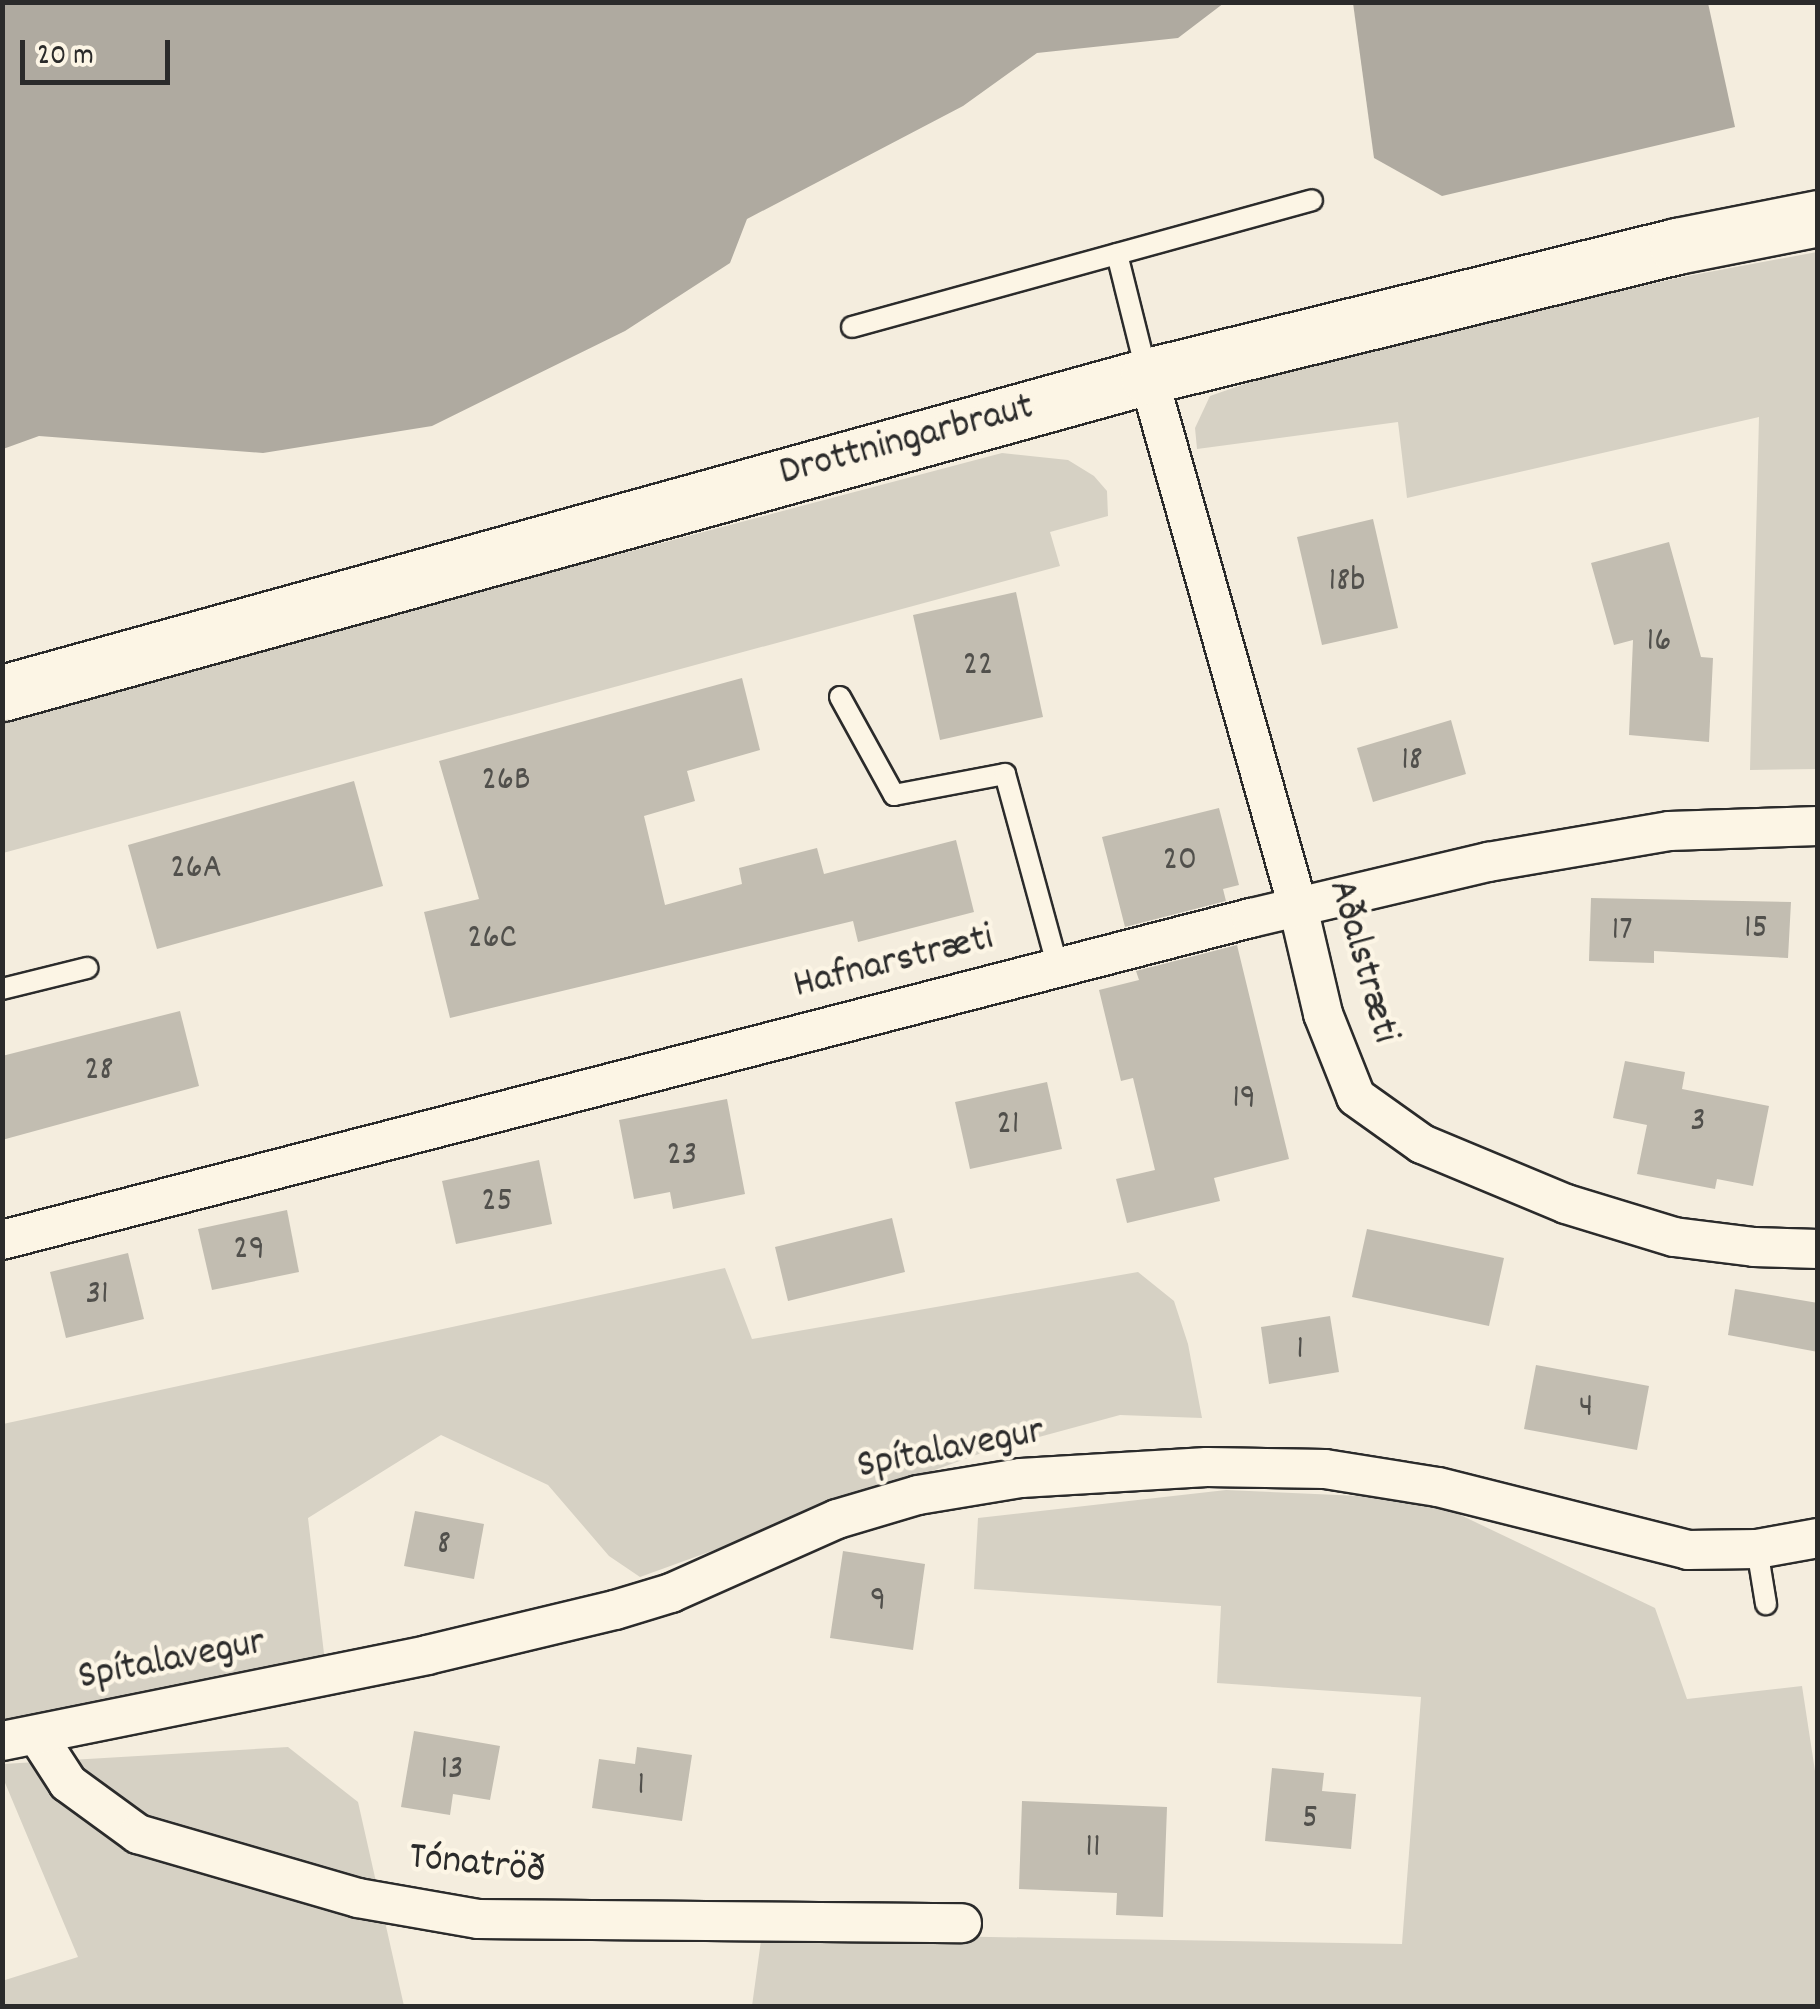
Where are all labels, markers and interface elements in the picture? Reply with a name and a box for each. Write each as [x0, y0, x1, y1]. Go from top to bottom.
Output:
scale bar [25, 20, 175, 82]
text: 20 m [37, 36, 94, 79]
street label: Drottningarbraut [775, 385, 1039, 499]
house number: 18b [1329, 561, 1365, 603]
house number: 16 [1647, 621, 1671, 663]
house number: 22 [963, 645, 993, 687]
house number: 18 [1401, 740, 1423, 782]
house number: 26B [481, 760, 531, 802]
house number: 20 [1163, 840, 1197, 882]
house number: 26A [170, 848, 222, 890]
street label: Aðalstræti [1315, 875, 1407, 1049]
house number: 15 [1744, 908, 1768, 950]
house number: 17 [1611, 910, 1633, 952]
street label: Hafnarstræti [789, 916, 999, 1012]
house number: 26C [467, 918, 517, 960]
house number: 28 [84, 1050, 114, 1092]
house number: 19 [1232, 1078, 1256, 1120]
house number: 3 [1690, 1101, 1706, 1143]
house number: 21 [997, 1104, 1019, 1146]
house number: 23 [667, 1135, 697, 1177]
house number: 25 [481, 1181, 513, 1223]
house number: 29 [233, 1229, 265, 1271]
house number: 31 [85, 1274, 109, 1316]
house number: 1 [1296, 1329, 1304, 1371]
house number: 4 [1579, 1387, 1593, 1429]
street label: Spítalavegur [854, 1409, 1048, 1493]
house number: 8 [437, 1524, 451, 1566]
house number: 9 [870, 1580, 886, 1622]
street label: Spítalavegur [75, 1620, 269, 1704]
house number: 13 [440, 1749, 464, 1791]
house number: 1 [637, 1765, 645, 1807]
house number: 5 [1302, 1798, 1318, 1840]
house number: 11 [1085, 1827, 1101, 1869]
street label: Tónatröð [406, 1835, 548, 1897]

